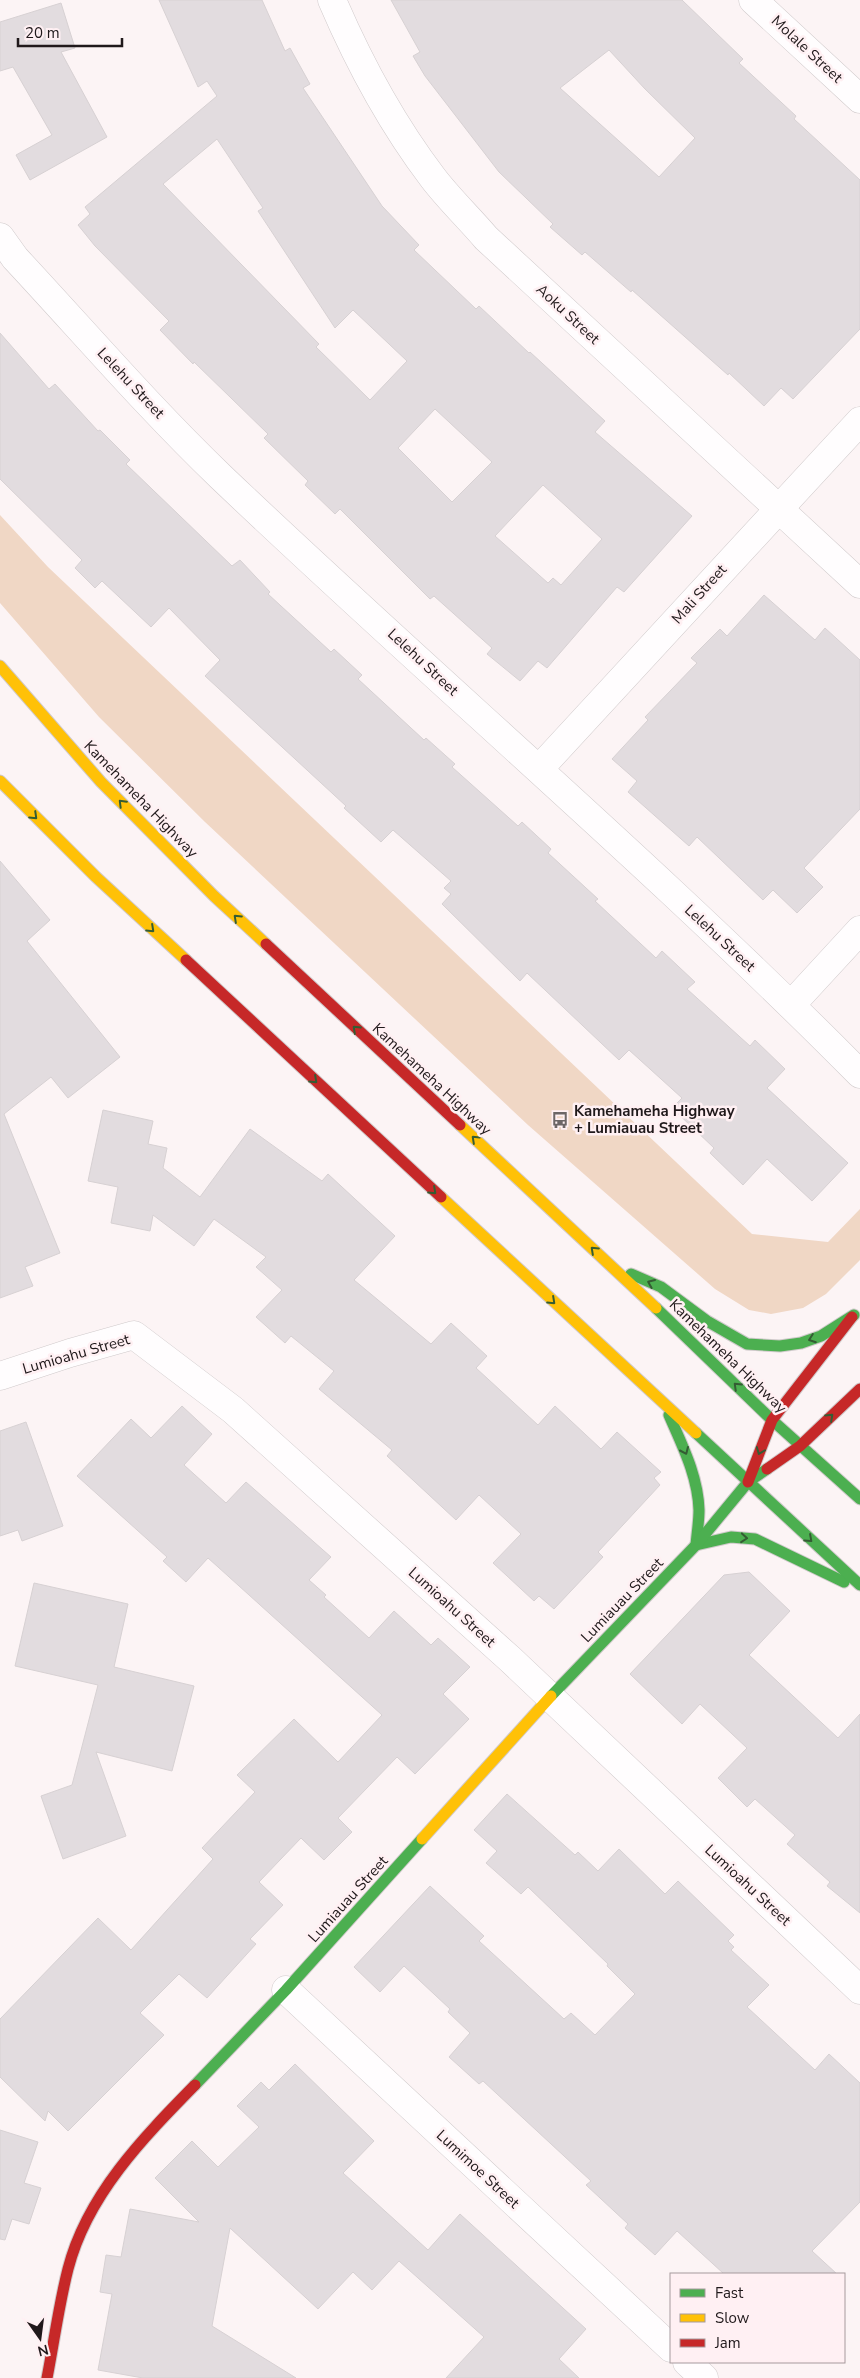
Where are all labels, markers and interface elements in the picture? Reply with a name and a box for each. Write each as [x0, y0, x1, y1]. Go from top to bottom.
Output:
street label: Molale Street [767, 11, 848, 88]
scale bar [18, 15, 121, 47]
text: 20 m [25, 23, 60, 43]
street label: Aoku Street [532, 279, 605, 349]
street label: Lelehu Street [93, 343, 170, 423]
street label: Mali Street [667, 559, 732, 628]
street label: Lelehu Street [383, 624, 463, 701]
street label: Kamehameha Highway [80, 736, 203, 862]
one-way arrow [118, 800, 127, 809]
one-way arrow [28, 811, 37, 820]
street label: Lelehu Street [680, 900, 760, 977]
one-way arrow [234, 915, 243, 924]
one-way arrow [146, 923, 155, 932]
street label: Kamehameha Highway [368, 1019, 496, 1140]
one-way arrow [352, 1026, 361, 1035]
one-way arrow [308, 1074, 317, 1083]
place label: Kamehameha Highway + Lumiauau Street [574, 1101, 735, 1138]
bus stop icon: Kamehameha Highway + Lumiauau Street [550, 1110, 570, 1130]
one-way arrow [471, 1136, 480, 1145]
one-way arrow [427, 1185, 436, 1194]
one-way arrow [591, 1247, 600, 1256]
one-way arrow [647, 1279, 656, 1290]
street label: Kamehameha Highway [665, 1295, 791, 1418]
one-way arrow [546, 1296, 555, 1305]
street label: Lumioahu Street [20, 1329, 133, 1379]
one-way arrow [808, 1333, 817, 1343]
one-way arrow [734, 1383, 743, 1392]
one-way arrow [824, 1414, 833, 1423]
one-way arrow [678, 1446, 689, 1455]
one-way arrow [756, 1446, 766, 1455]
one-way arrow [740, 1532, 748, 1543]
one-way arrow [804, 1533, 813, 1542]
street label: Lumiauau Street [577, 1553, 668, 1647]
street label: Lumioahu Street [404, 1563, 500, 1652]
street label: Lumioahu Street [701, 1840, 796, 1931]
street label: Lumiauau Street [304, 1851, 393, 1947]
street label: Lumimoe Street [432, 2125, 524, 2213]
legend [670, 2273, 845, 2363]
text: Fast [715, 2283, 744, 2303]
text: Slow [715, 2308, 750, 2328]
north arrow [15, 2313, 65, 2363]
text: Jam [714, 2333, 741, 2353]
text: N [36, 2340, 50, 2361]

